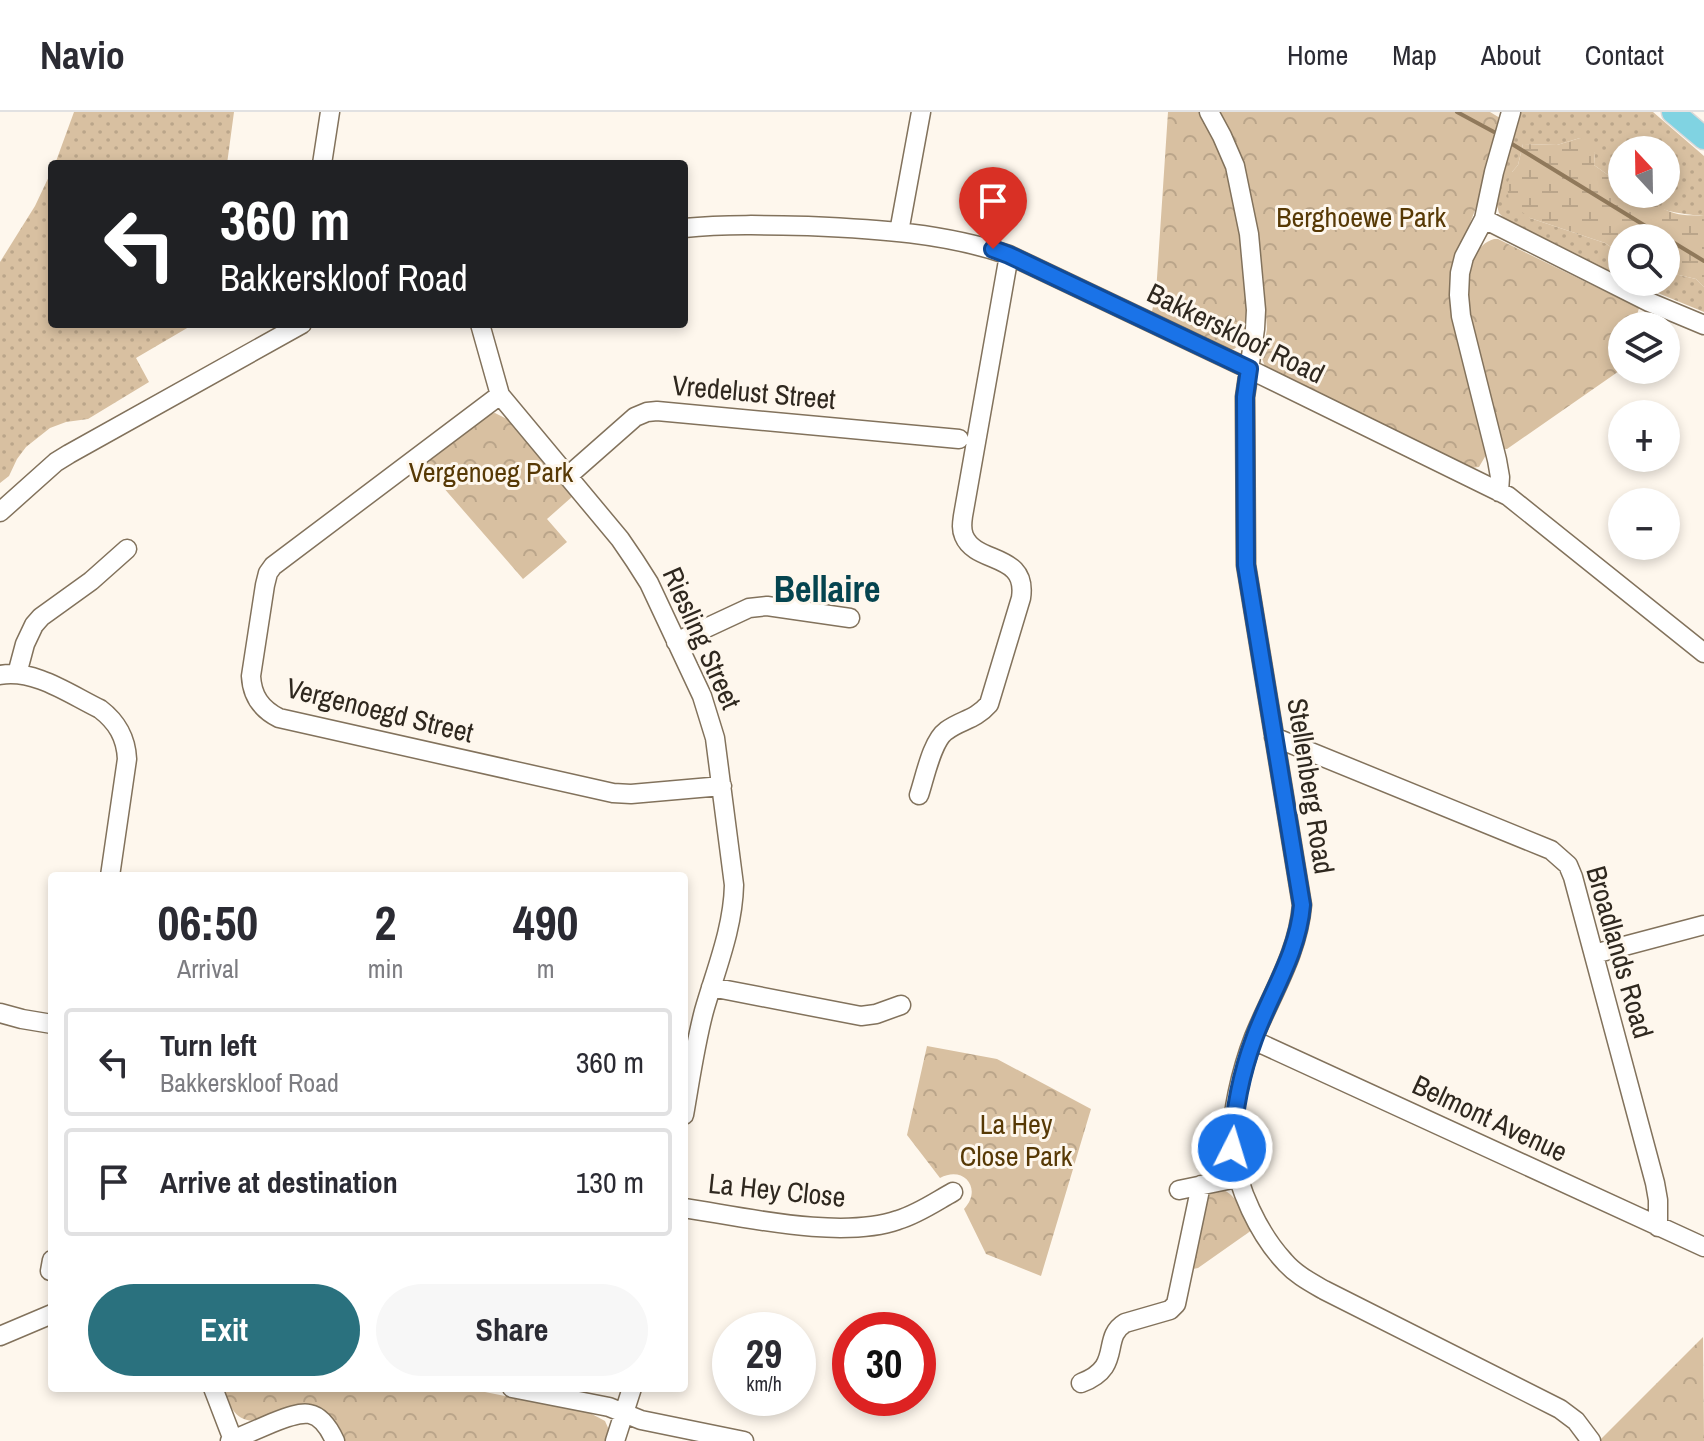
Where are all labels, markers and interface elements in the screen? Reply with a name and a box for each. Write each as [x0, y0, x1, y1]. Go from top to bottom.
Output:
text: Navio [40, 30, 125, 81]
text: Home [1287, 36, 1348, 74]
text: Map [1392, 36, 1437, 74]
text: About [1481, 36, 1541, 74]
text: Contact [1585, 36, 1664, 74]
north arrow [1608, 136, 1680, 208]
map controls [1608, 136, 1680, 560]
pin [959, 167, 1027, 249]
icon: arrive [971, 179, 1015, 223]
text: 360 m [220, 182, 350, 257]
icon: left [88, 192, 192, 296]
park label: Berghoewe Park [1276, 198, 1446, 236]
button: search [1608, 224, 1680, 296]
text: Bakkerskloof Road [220, 254, 468, 302]
street label: Bakkerskloof Road [1141, 274, 1331, 392]
button: layers [1608, 312, 1680, 384]
street label: Vredelust Street [671, 366, 837, 418]
button: + [1608, 400, 1680, 472]
park label: Vergenoeg Park [409, 453, 574, 491]
button: − [1608, 488, 1680, 560]
street label: Riesling Street [654, 561, 750, 715]
district label: Bellaire [774, 565, 880, 613]
street label: Vergenoegd Street [282, 668, 478, 752]
street label: Stellenberg Road [1278, 695, 1344, 877]
street label: Broadlands Road [1577, 861, 1663, 1043]
text: 06:50 [158, 890, 258, 955]
text: 2 [375, 890, 396, 955]
text: 490 [513, 890, 578, 955]
text: Arrival [177, 951, 239, 986]
text: min [368, 951, 403, 986]
text: m [537, 951, 555, 986]
text: Turn left [160, 1025, 257, 1065]
icon: left [92, 1040, 136, 1084]
text: 360 m [576, 1042, 644, 1082]
text: Bakkerskloof Road [160, 1065, 339, 1100]
street label: Belmont Avenue [1406, 1066, 1574, 1170]
park label: La Hey Close Park [960, 1105, 1073, 1175]
position arrow [1190, 1106, 1274, 1190]
icon: arrive [92, 1160, 136, 1204]
text: Arrive at destination [160, 1162, 398, 1202]
text: 130 m [576, 1162, 644, 1202]
street label: La Hey Close [706, 1164, 848, 1216]
button: Exit [88, 1284, 360, 1376]
button: Share [376, 1284, 648, 1376]
speed limit sign: 30 [832, 1312, 936, 1416]
text: 29 [746, 1327, 782, 1380]
text: km/h [746, 1370, 782, 1397]

